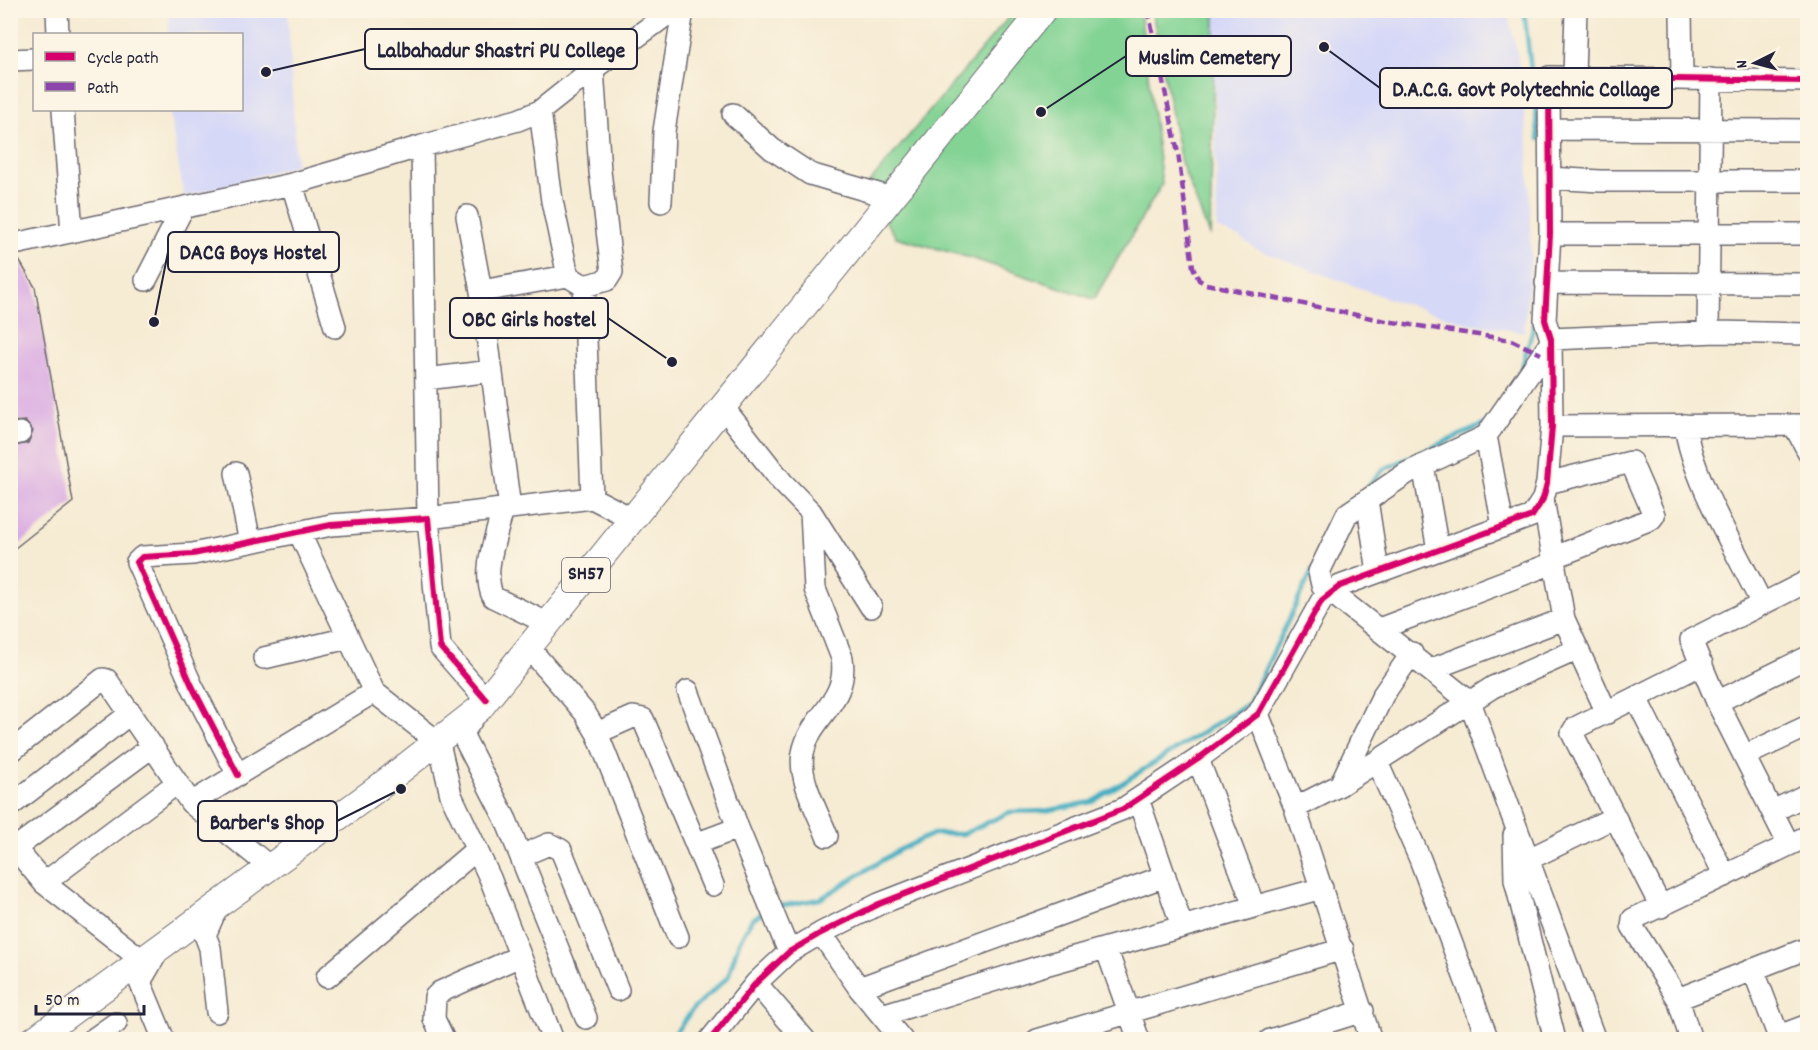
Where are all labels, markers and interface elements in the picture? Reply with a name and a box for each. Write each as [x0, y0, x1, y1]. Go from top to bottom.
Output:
callout: Lalbahadur Shastri PU College [365, 29, 637, 69]
legend [33, 33, 243, 111]
north arrow [1725, 33, 1785, 93]
callout: Muslim Cemetery [1126, 36, 1291, 76]
text: Lalbahadur Shastri PU College [377, 37, 625, 68]
text: Muslim Cemetery [1138, 44, 1281, 75]
text: Cycle path [87, 47, 158, 72]
text: N [1731, 59, 1754, 69]
callout: D.A.C.G. Govt Polytechnic Collage [1380, 68, 1672, 108]
text: D.A.C.G. Govt Polytechnic Collage [1392, 76, 1660, 107]
text: Path [87, 77, 119, 102]
callout: DACG Boys Hostel [168, 232, 339, 272]
text: DACG Boys Hostel [179, 239, 327, 270]
callout: OBC Girls hostel [450, 298, 608, 338]
text: OBC Girls hostel [462, 306, 597, 337]
road number: SH57 [562, 558, 610, 592]
callout: Barber's Shop [198, 801, 337, 841]
text: Barber's Shop [210, 809, 324, 840]
scale bar [36, 978, 144, 1016]
text: 50 m [45, 989, 80, 1014]

